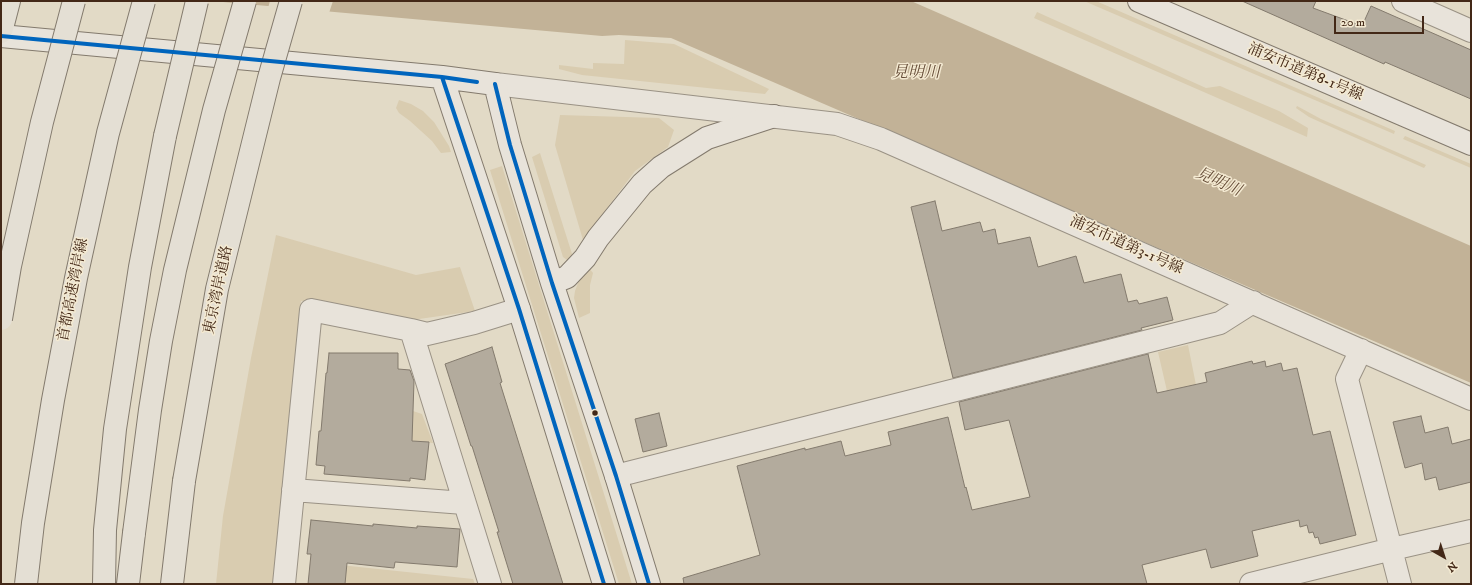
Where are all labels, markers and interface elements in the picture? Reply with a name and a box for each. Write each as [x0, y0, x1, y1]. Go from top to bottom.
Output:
scale bar [1336, 8, 1426, 34]
text: 20 m [1341, 15, 1365, 30]
street label: 浦安市道第8-1号線 [1244, 40, 1366, 106]
water label: 見明川 [892, 64, 940, 84]
water label: 見明川 [1192, 164, 1244, 202]
street label: 浦安市道第3-1号線 [1067, 213, 1185, 279]
street label: 首都高速湾岸線 [55, 237, 93, 343]
street label: 東京湾岸道路 [201, 244, 237, 336]
unlabelled marker [590, 408, 600, 418]
north arrow [1424, 537, 1464, 577]
text: N [1444, 558, 1459, 575]

